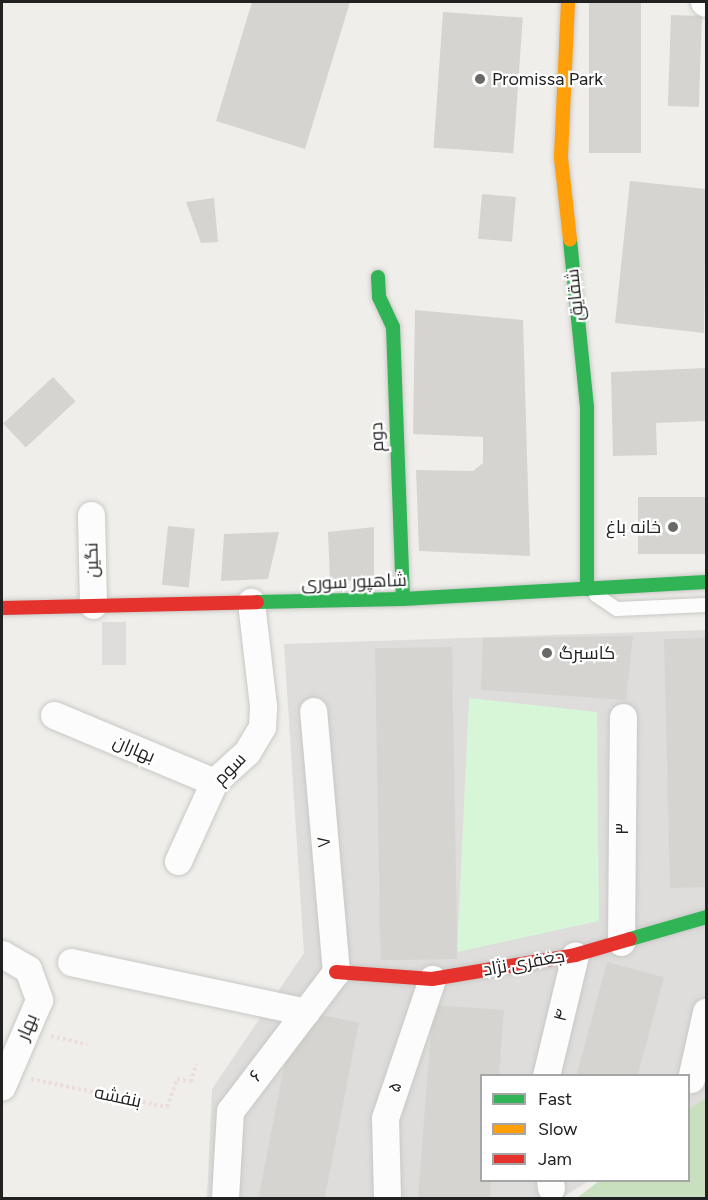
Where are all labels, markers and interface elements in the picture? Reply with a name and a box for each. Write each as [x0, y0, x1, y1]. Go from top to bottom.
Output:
place label: Promissa Park [492, 68, 603, 90]
marker: Promissa Park [473, 72, 487, 86]
street label: شقایق [562, 268, 588, 322]
street label: دوم [366, 422, 388, 452]
place label: خانه باغ [606, 516, 661, 538]
marker: خانه باغ [666, 520, 680, 534]
street label: نگین [81, 542, 103, 578]
street label: شاهپور سوری [301, 569, 407, 595]
place label: کاسبرگ [559, 642, 615, 664]
marker: کاسبرگ [540, 646, 554, 660]
street label: بهاران [110, 731, 158, 767]
street label: سوم [210, 748, 250, 790]
street label: ۳ [611, 823, 633, 835]
street label: ۷ [313, 835, 335, 849]
street label: جعفری نژاد [481, 945, 567, 981]
street label: ۴ [549, 1007, 573, 1023]
street label: بهار [12, 1010, 42, 1044]
street label: ۶ [245, 1066, 267, 1086]
legend [480, 1074, 690, 1182]
street label: ۵ [383, 1079, 407, 1095]
street label: بنفشه [93, 1081, 143, 1113]
text: Fast [538, 1088, 572, 1110]
text: Slow [538, 1118, 577, 1140]
text: Jam [538, 1148, 572, 1170]

